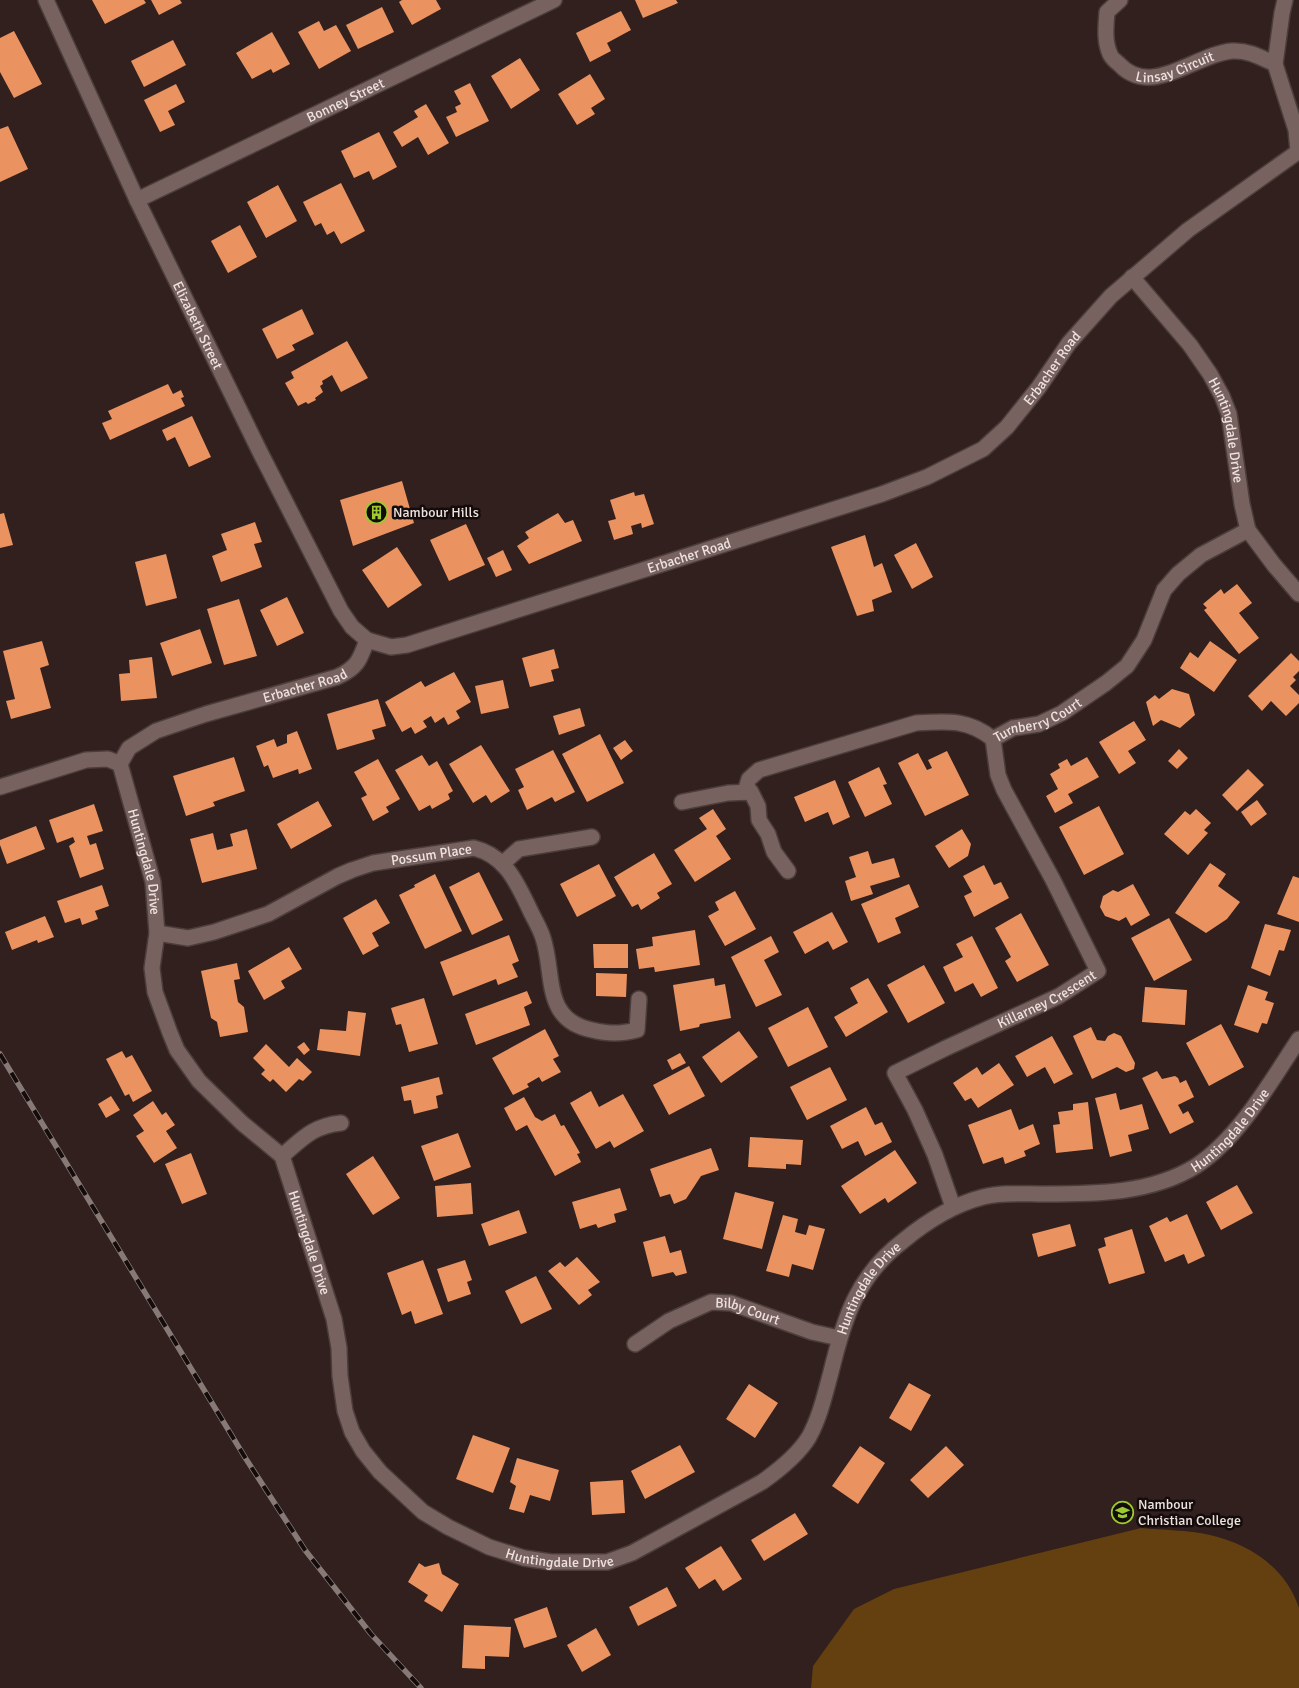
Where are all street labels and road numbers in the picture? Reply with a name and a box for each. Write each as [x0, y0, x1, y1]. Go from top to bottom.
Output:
street label: Linsay Circuit [1134, 47, 1216, 86]
street label: Bonney Street [304, 74, 387, 126]
street label: Elizabeth Street [169, 278, 227, 372]
street label: Erbacher Road [1020, 327, 1084, 408]
street label: Huntingdale Drive [1205, 374, 1247, 484]
street label: Erbacher Road [645, 534, 733, 577]
street label: Erbacher Road [261, 665, 350, 706]
street label: Turnberry Court [990, 694, 1085, 746]
street label: Huntingdale Drive [124, 807, 164, 915]
street label: Possum Place [390, 840, 473, 869]
street label: Killarney Crescent [994, 966, 1099, 1032]
street label: Huntingdale Drive [1187, 1085, 1273, 1176]
street label: Huntingdale Drive [285, 1188, 334, 1297]
street label: Huntingdale Drive [833, 1238, 904, 1337]
street label: Bilby Court [715, 1294, 782, 1328]
street label: Huntingdale Drive [504, 1544, 616, 1571]

